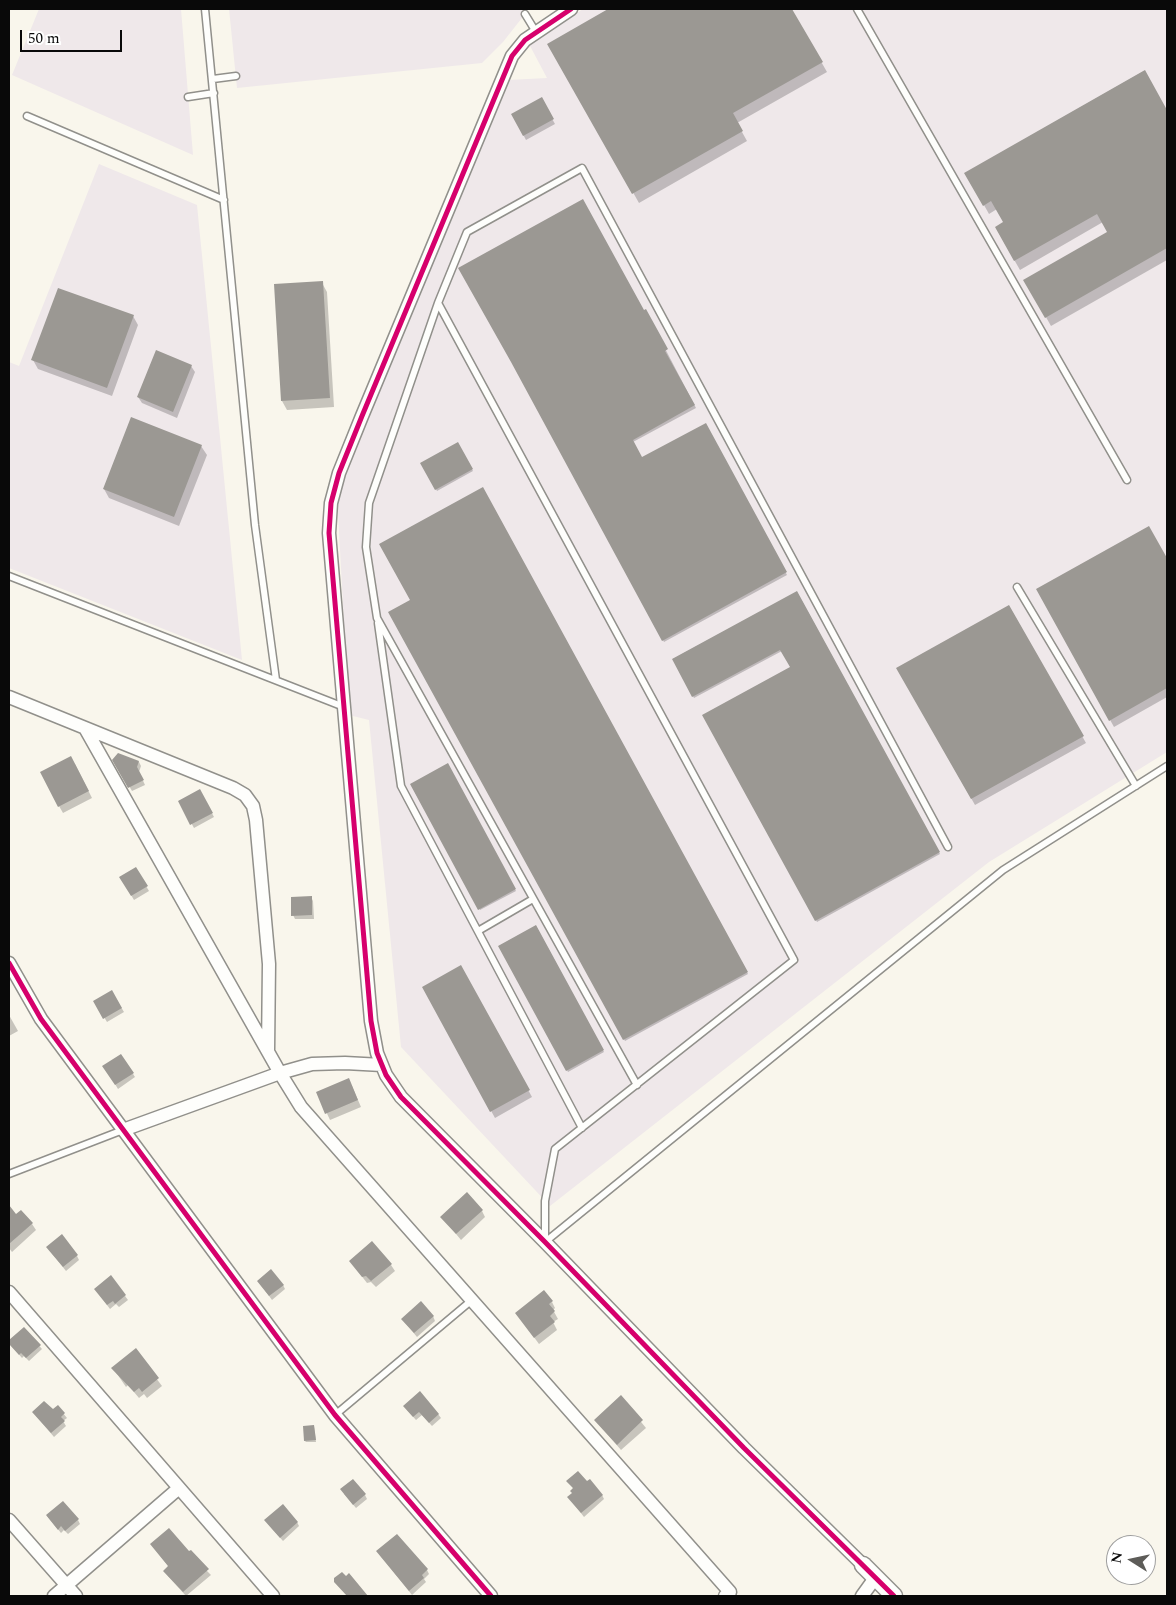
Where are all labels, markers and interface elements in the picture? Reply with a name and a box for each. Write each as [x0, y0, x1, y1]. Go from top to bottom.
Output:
scale bar [22, 20, 125, 52]
text: 50 m [28, 27, 60, 50]
north arrow [1106, 1535, 1156, 1585]
text: N [1105, 1550, 1128, 1565]

